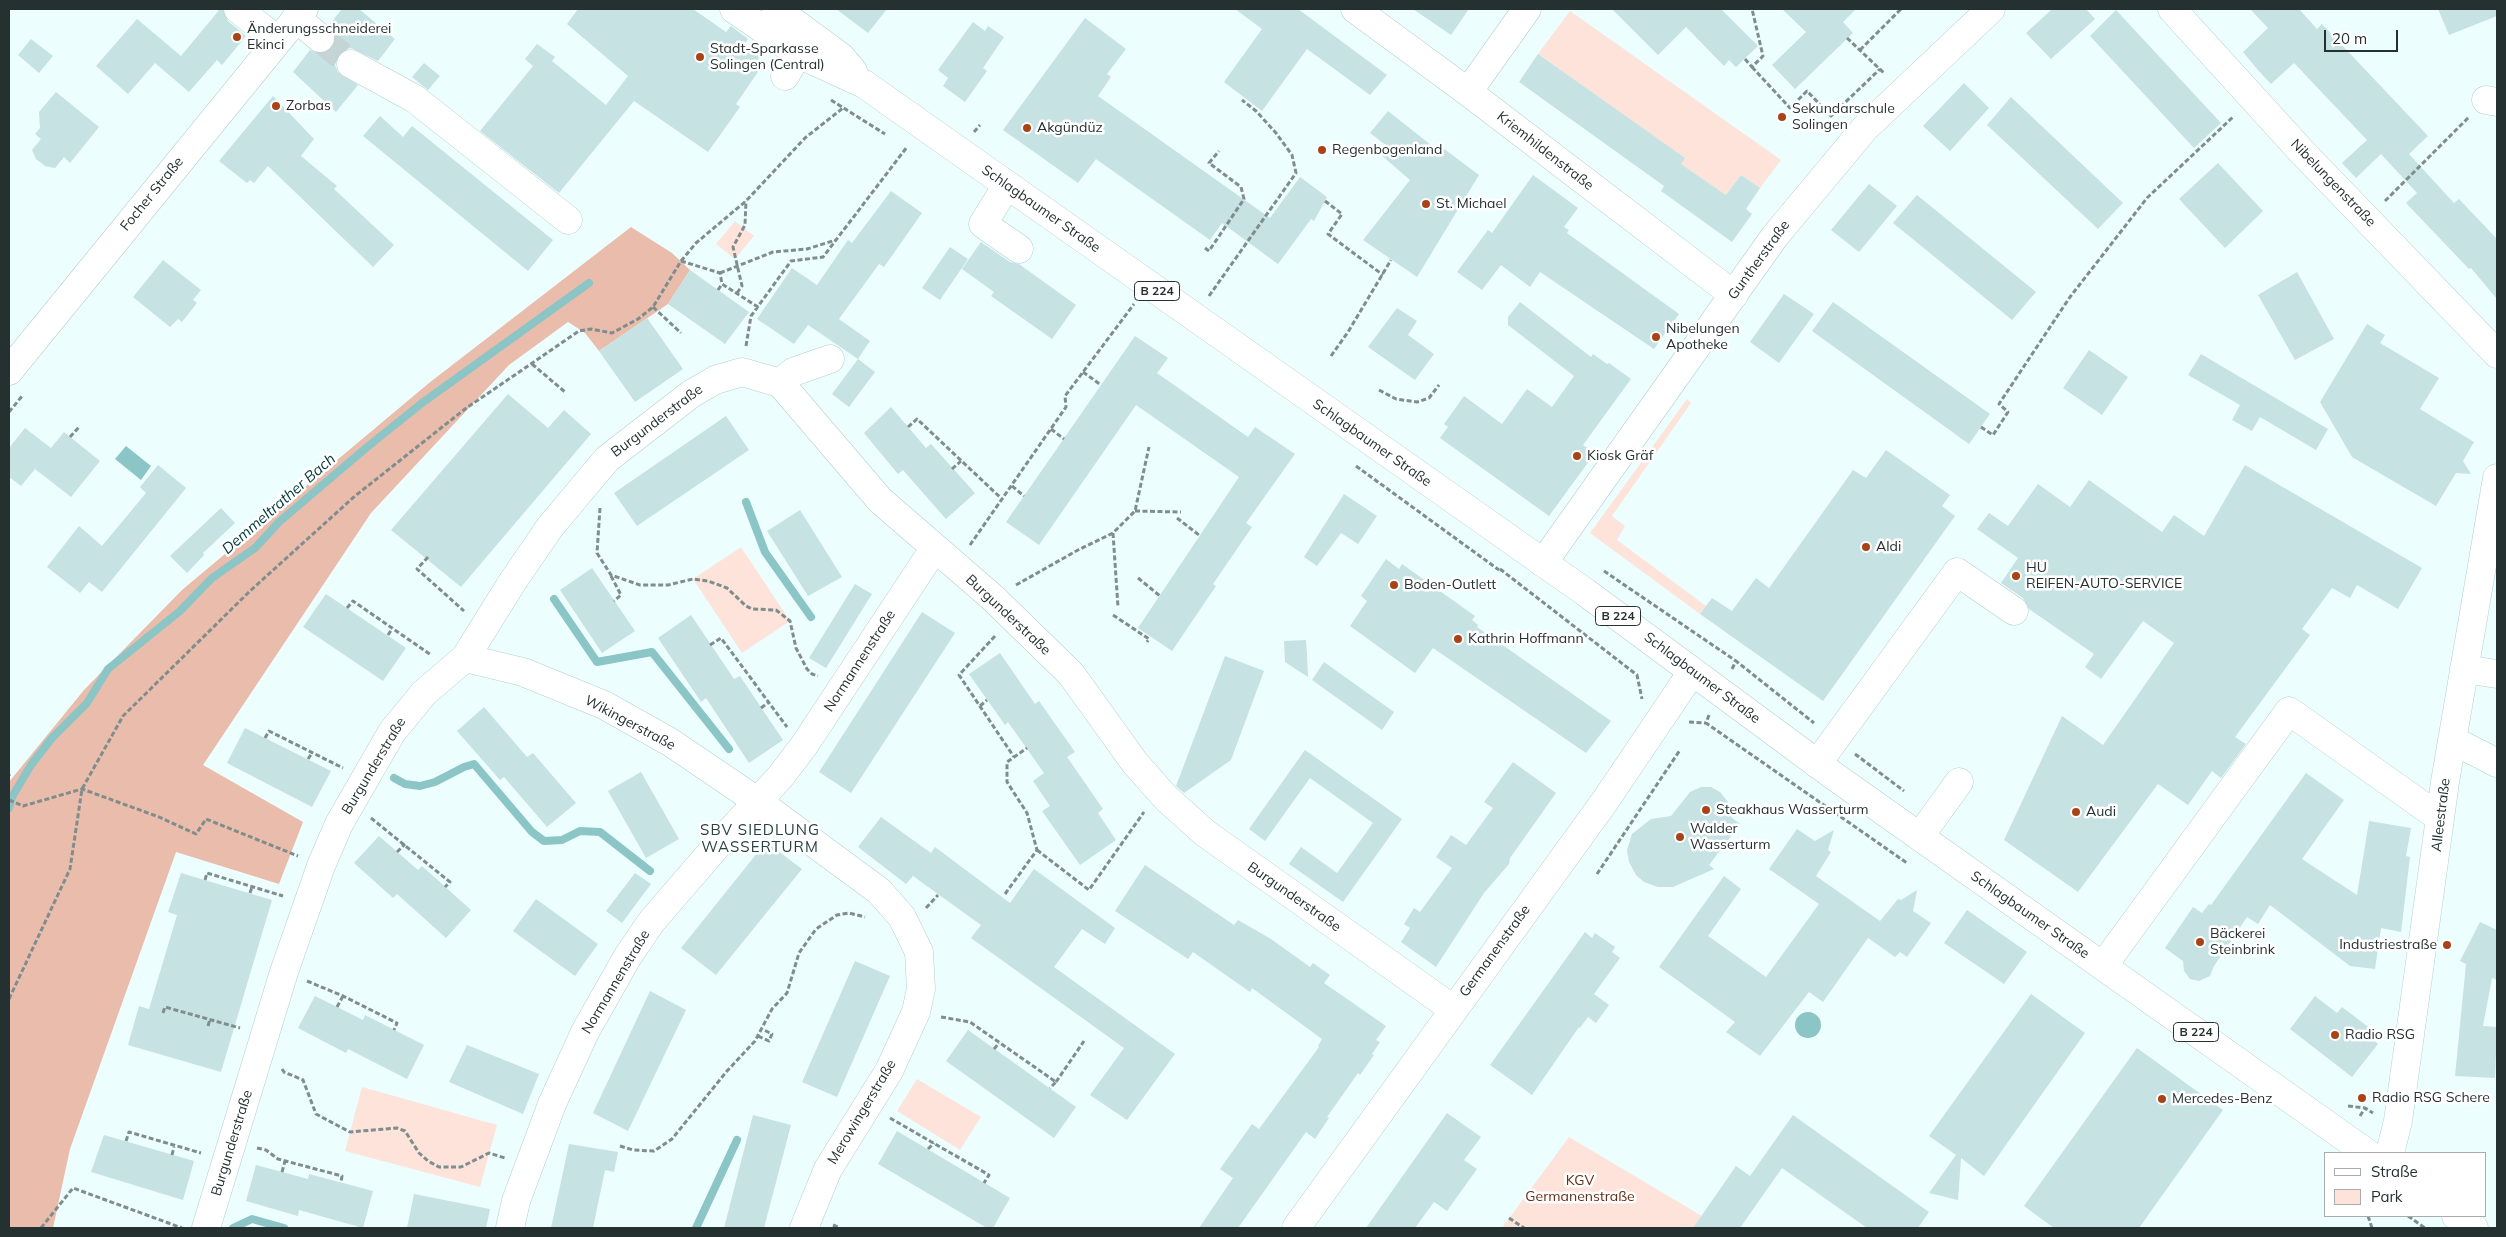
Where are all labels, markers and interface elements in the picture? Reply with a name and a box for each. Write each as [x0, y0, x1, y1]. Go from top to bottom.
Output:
scale bar [2326, 20, 2400, 52]
place label: Änderungsschneiderei Ekinci [247, 21, 391, 54]
text: 20 m [2332, 29, 2367, 48]
marker: Änderungsschneiderei Ekinci [231, 31, 243, 43]
place label: Stadt-Sparkasse Solingen (Central) [710, 41, 825, 74]
marker: Stadt-Sparkasse Solingen (Central) [694, 51, 706, 63]
place label: Zorbas [286, 98, 331, 114]
marker: Zorbas [270, 100, 282, 112]
place label: Sekundarschule Solingen [1792, 101, 1895, 134]
street label: Kriemhildenstraße [1493, 108, 1597, 194]
marker: Sekundarschule Solingen [1776, 111, 1788, 123]
place label: Akgündüz [1037, 120, 1103, 136]
marker: Akgündüz [1021, 122, 1033, 134]
street label: Nibelungenstraße [2287, 136, 2379, 230]
place label: Regenbogenland [1332, 142, 1442, 158]
marker: Regenbogenland [1316, 144, 1328, 156]
street label: Focher Straße [117, 154, 187, 234]
street label: Schlagbaumer Straße [978, 162, 1104, 256]
place label: St. Michael [1436, 196, 1506, 212]
marker: St. Michael [1420, 198, 1432, 210]
street label: Guntherstraße [1725, 217, 1793, 303]
road number: B 224 [1134, 282, 1180, 300]
place label: Nibelungen Apotheke [1666, 321, 1740, 354]
marker: Nibelungen Apotheke [1650, 331, 1662, 343]
street label: Burgunderstraße [608, 381, 706, 461]
street label: Schlagbaumer Straße [1309, 396, 1435, 490]
place label: Kiosk Gräf [1587, 448, 1653, 464]
water label: Demmeltrather Bach [219, 450, 339, 558]
marker: Kiosk Gräf [1571, 450, 1583, 462]
place label: Aldi [1876, 539, 1901, 555]
marker: Aldi [1860, 541, 1872, 553]
place label: HU REIFEN-AUTO-SERVICE [2026, 560, 2182, 592]
marker: HU REIFEN-AUTO-SERVICE [2010, 570, 2022, 582]
street label: Burgunderstraße [962, 571, 1054, 659]
place label: Boden-Outlett [1404, 577, 1496, 593]
marker: Boden-Outlett [1388, 579, 1400, 591]
road number: B 224 [1596, 606, 1640, 626]
street label: Normannenstraße [821, 607, 899, 715]
street label: Schlagbaumer Straße [1641, 629, 1763, 727]
place label: Kathrin Hoffmann [1468, 631, 1584, 647]
marker: Kathrin Hoffmann [1452, 633, 1464, 645]
street label: Wikingerstraße [582, 692, 678, 754]
street label: Burgunderstraße [338, 715, 410, 817]
street label: Alleestraße [2428, 777, 2454, 853]
place label: Steakhaus Wasserturm [1716, 802, 1869, 818]
marker: Steakhaus Wasserturm [1700, 804, 1712, 816]
place label: Audi [2086, 804, 2116, 820]
marker: Audi [2070, 806, 2082, 818]
district label: SBV SIEDLUNG WASSERTURM [699, 821, 821, 856]
place label: Walder Wasserturm [1690, 821, 1770, 854]
marker: Walder Wasserturm [1674, 831, 1686, 843]
street label: Burgunderstraße [1244, 859, 1344, 935]
street label: Schlagbaumer Straße [1967, 868, 2093, 962]
street label: Germanenstraße [1456, 902, 1534, 1000]
place label: Bäckerei Steinbrink [2210, 926, 2275, 959]
street label: Normannenstraße [578, 927, 654, 1037]
marker: Bäckerei Steinbrink [2194, 936, 2206, 948]
place label: Industriestraße [2339, 937, 2437, 953]
marker: Industriestraße [2441, 939, 2453, 951]
road number: B 224 [2174, 1022, 2218, 1042]
place label: Radio RSG [2345, 1027, 2415, 1043]
marker: Radio RSG [2329, 1029, 2341, 1041]
street label: Merowingerstraße [824, 1057, 900, 1167]
street label: Burgunderstraße [208, 1088, 256, 1198]
place label: Radio RSG Schere [2372, 1090, 2490, 1106]
place label: Mercedes-Benz [2172, 1091, 2273, 1107]
marker: Radio RSG Schere [2356, 1092, 2368, 1104]
marker: Mercedes-Benz [2156, 1093, 2168, 1105]
legend [2324, 1152, 2486, 1217]
text: Straße [2371, 1162, 2418, 1181]
park label: KGV Germanenstraße [1525, 1173, 1635, 1206]
text: Park [2371, 1187, 2403, 1206]

